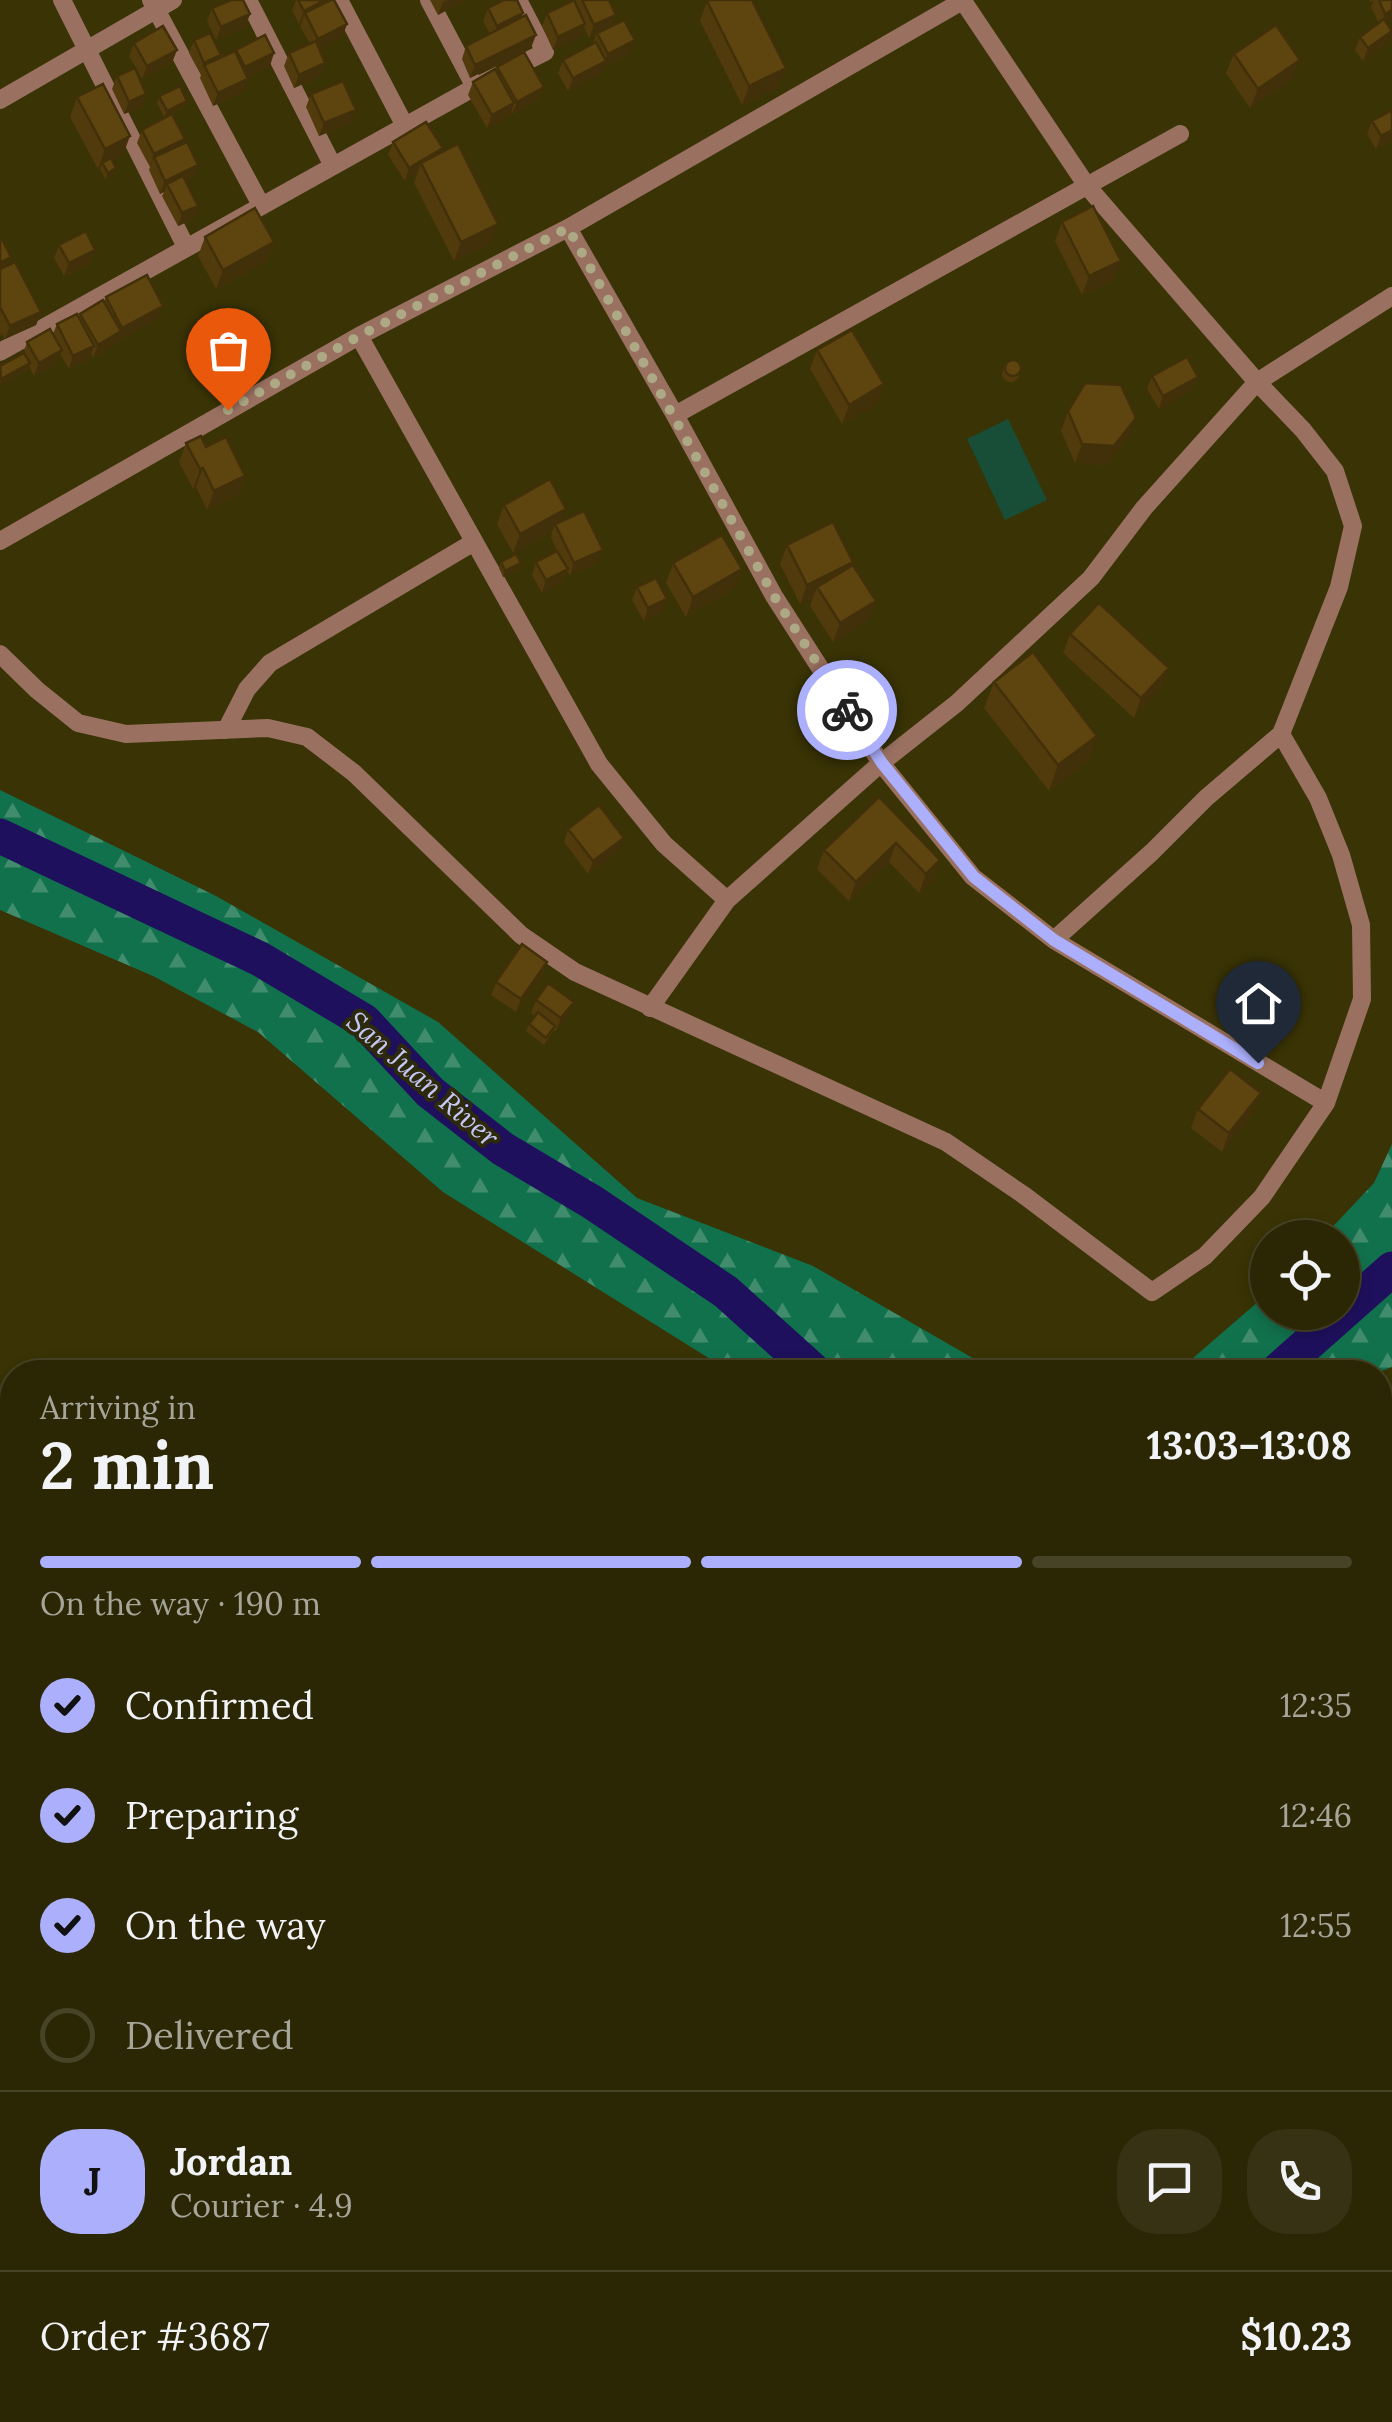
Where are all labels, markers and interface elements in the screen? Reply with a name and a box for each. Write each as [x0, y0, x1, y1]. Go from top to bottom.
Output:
pin [186, 308, 271, 411]
icon: bag [201, 323, 256, 378]
courier [797, 660, 897, 760]
icon: bike [820, 683, 875, 738]
pin [1216, 961, 1301, 1064]
icon: home [1231, 976, 1286, 1031]
water label: San Juan River [339, 1003, 507, 1155]
map controls [1250, 1220, 1360, 1330]
button: locate [1250, 1220, 1360, 1330]
text: Arriving in [40, 1387, 196, 1428]
text: 13:03–13:08 [1147, 1421, 1352, 1469]
text: 2 min [40, 1424, 214, 1507]
text: On the way · 190 m [40, 1583, 321, 1624]
icon: check [40, 1678, 95, 1733]
text: Confirmed [125, 1681, 314, 1729]
text: 12:35 [1280, 1685, 1352, 1726]
icon: check [40, 1788, 95, 1843]
text: Preparing [125, 1791, 298, 1839]
text: 12:46 [1279, 1795, 1352, 1836]
icon: check [40, 1898, 95, 1953]
text: On the way [125, 1901, 326, 1949]
text: 12:55 [1280, 1905, 1352, 1946]
text: Delivered [125, 2011, 294, 2059]
button: chat [1117, 2129, 1222, 2234]
button: phone [1247, 2129, 1352, 2234]
text: Jordan [170, 2137, 292, 2185]
text: J [84, 2157, 101, 2205]
text: Courier · 4.9 [170, 2185, 353, 2226]
text: Order #3687 [40, 2312, 270, 2360]
text: $10.23 [1240, 2312, 1352, 2360]

